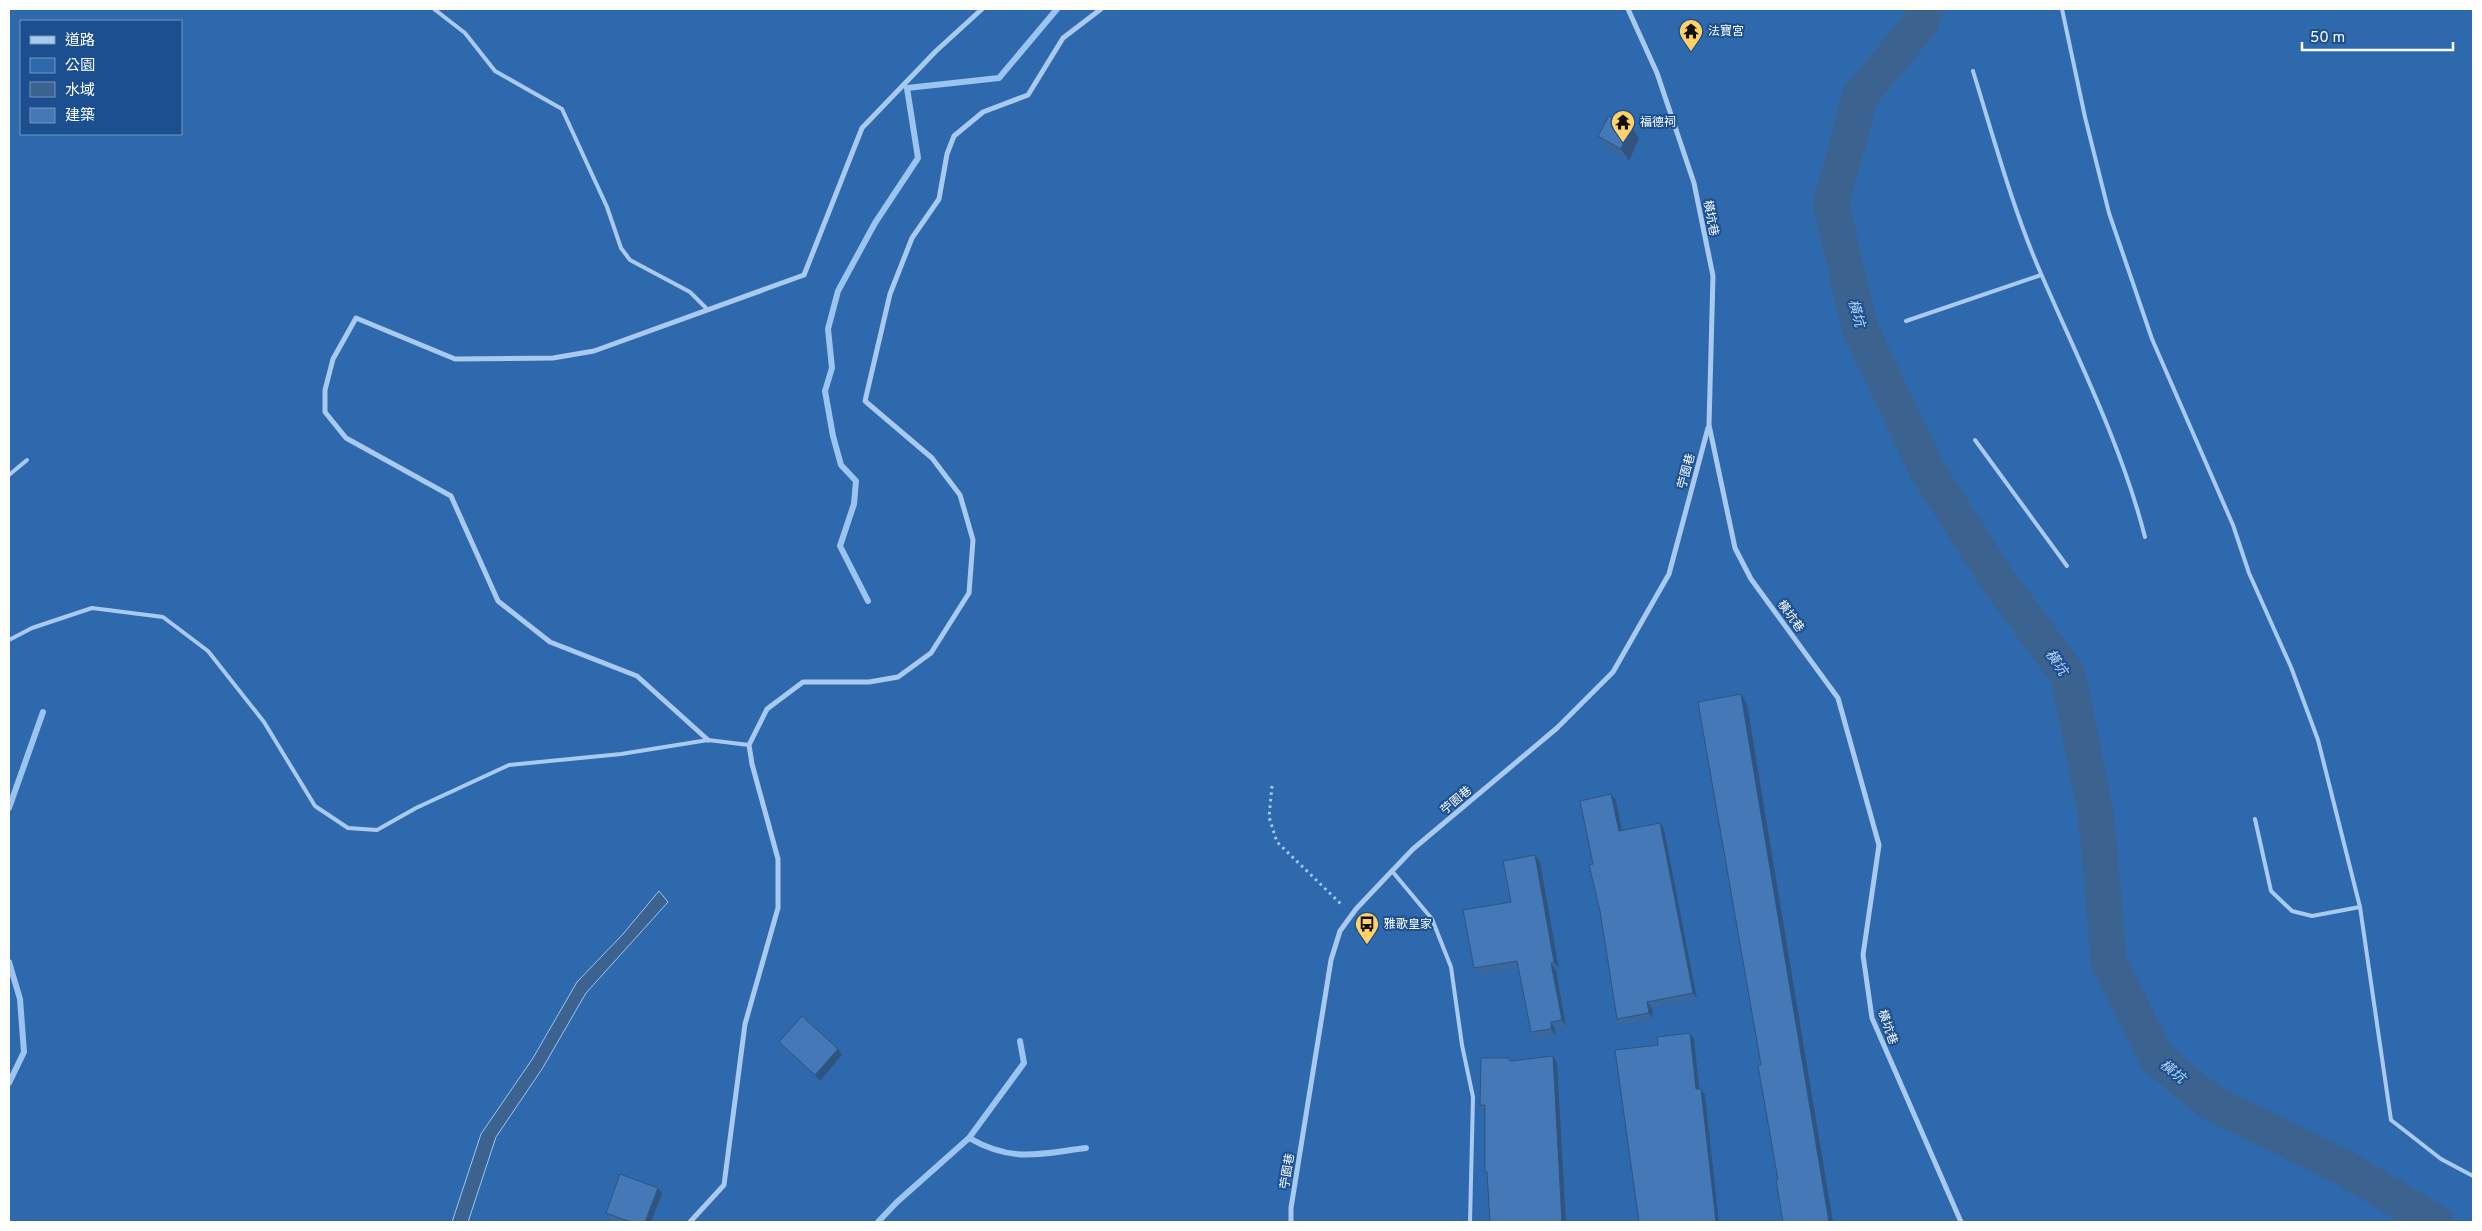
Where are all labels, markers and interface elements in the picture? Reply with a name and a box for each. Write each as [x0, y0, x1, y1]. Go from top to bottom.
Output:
temple icon: 法寶宮 [1678, 18, 1704, 52]
legend [20, 20, 182, 135]
scale bar [2302, 20, 2453, 52]
place label: 法寶宮 [1708, 24, 1744, 40]
text: 50 m [2310, 29, 2345, 48]
text: 道路 [65, 32, 95, 51]
text: 公園 [65, 57, 95, 76]
text: 水域 [65, 82, 95, 101]
text: 建築 [65, 107, 95, 126]
temple icon: 福德祠 [1610, 109, 1636, 143]
place label: 福德祠 [1640, 115, 1676, 131]
street label: 橫坑巷 [1699, 199, 1721, 237]
water label: 橫坑 [1844, 298, 1868, 331]
street label: 苧園巷 [1675, 452, 1699, 491]
street label: 橫坑巷 [1773, 597, 1807, 636]
water label: 橫坑 [2041, 646, 2072, 681]
street label: 苧園巷 [1438, 783, 1476, 818]
bus stop icon: 雅歌皇家 [1354, 911, 1380, 945]
place label: 雅歌皇家 [1384, 917, 1432, 933]
street label: 橫坑巷 [1874, 1008, 1900, 1047]
water label: 橫坑 [2156, 1057, 2190, 1089]
street label: 苧園巷 [1277, 1152, 1299, 1190]

